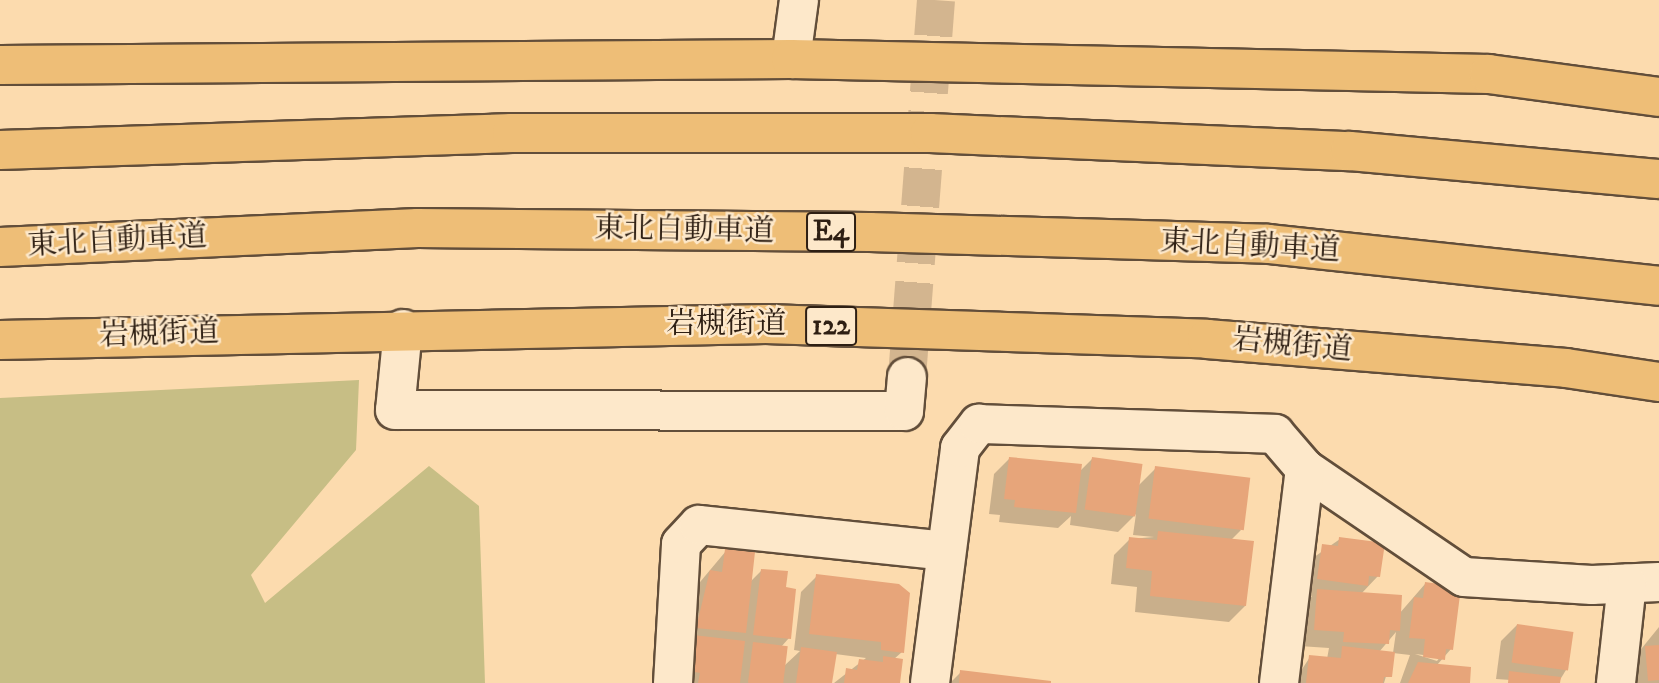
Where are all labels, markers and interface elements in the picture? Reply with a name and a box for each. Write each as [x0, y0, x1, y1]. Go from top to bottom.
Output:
road number: E4 [805, 208, 857, 256]
street label: 東北自動車道 [594, 211, 774, 251]
street label: 東北自動車道 [26, 219, 208, 265]
street label: 東北自動車道 [1159, 224, 1341, 270]
road number: 122 [805, 302, 857, 350]
street label: 岩槻街道 [666, 307, 786, 343]
street label: 岩槻街道 [98, 315, 220, 355]
street label: 岩槻街道 [1231, 323, 1353, 369]

